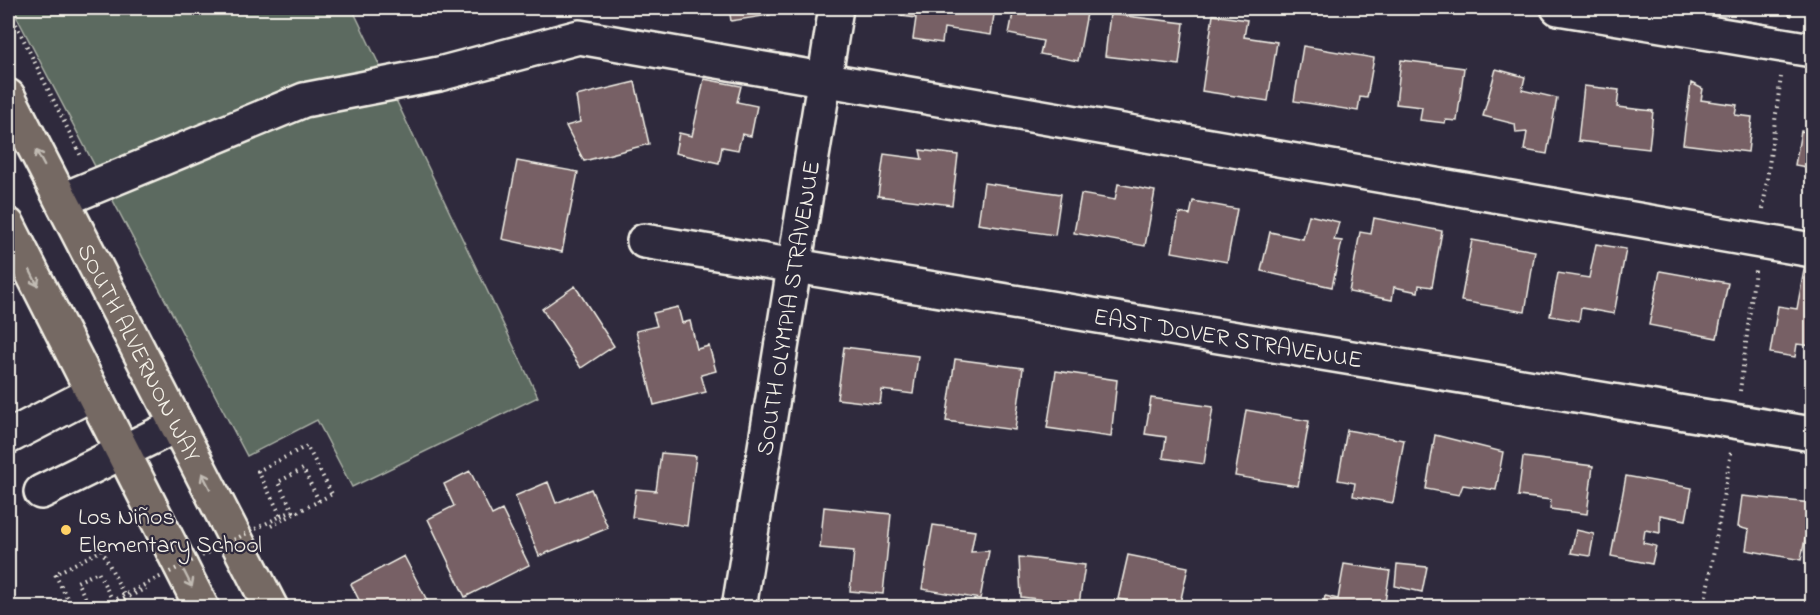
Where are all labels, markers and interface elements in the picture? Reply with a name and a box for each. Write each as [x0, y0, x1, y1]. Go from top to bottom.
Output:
one-way arrow [34, 149, 45, 167]
street label: SOUTH OLYMPIA STRAVENUE [749, 158, 831, 458]
street label: SOUTH ALVERNON WAY [67, 238, 208, 469]
one-way arrow [29, 268, 40, 286]
street label: EAST DOVER STRAVENUE [1091, 301, 1365, 379]
one-way arrow [200, 472, 211, 490]
place label: Los Niños Elementary School [78, 501, 262, 565]
marker: Los Niños Elementary School [59, 523, 73, 537]
one-way arrow [182, 569, 194, 587]

